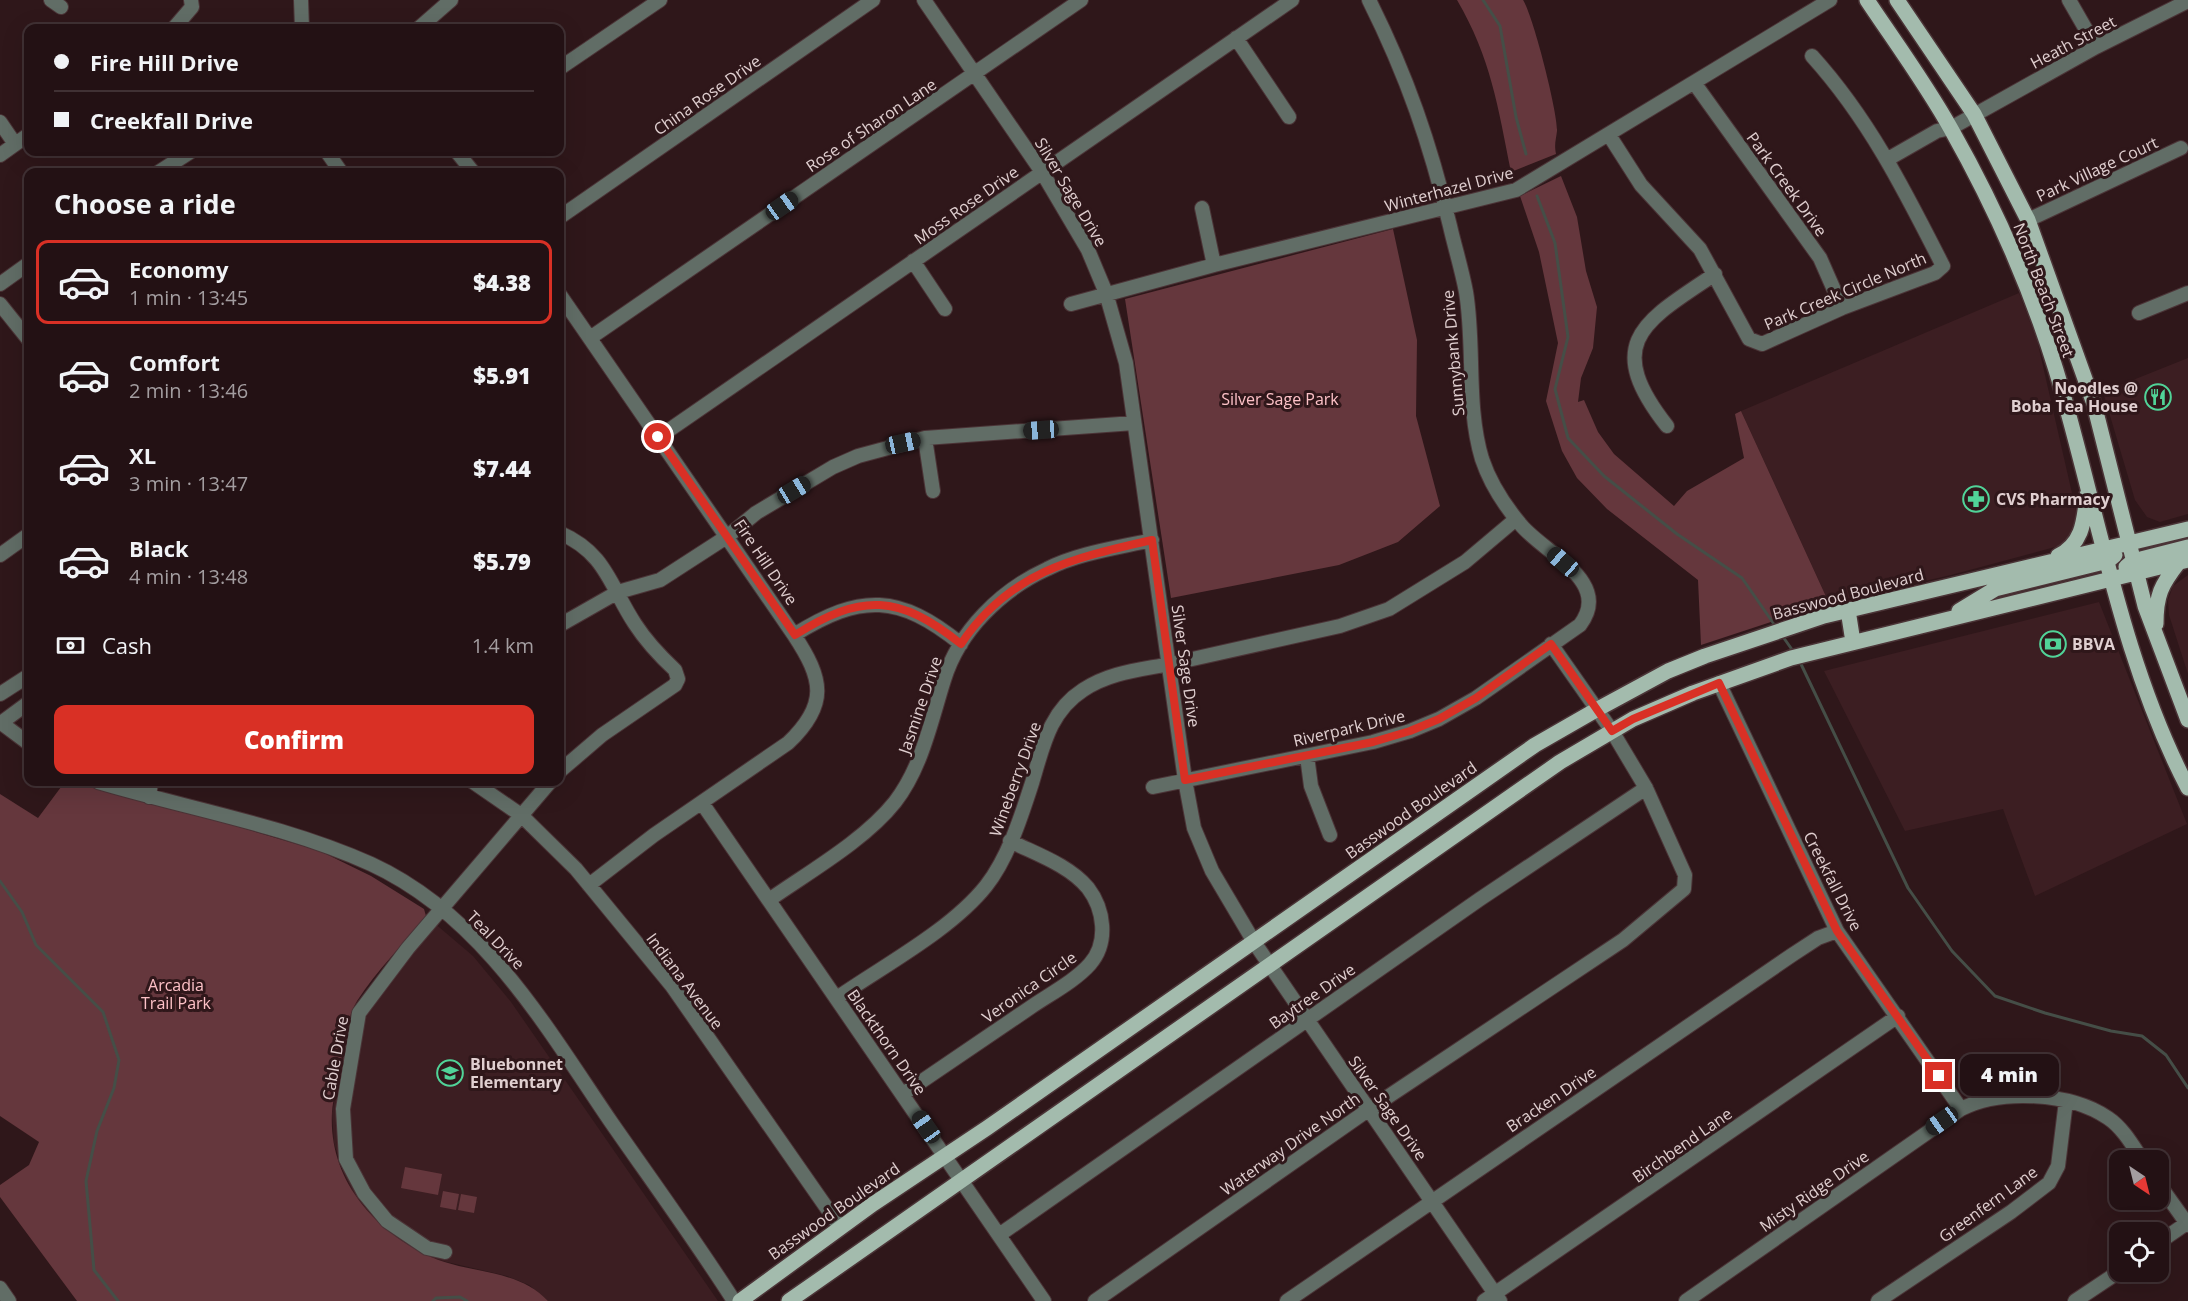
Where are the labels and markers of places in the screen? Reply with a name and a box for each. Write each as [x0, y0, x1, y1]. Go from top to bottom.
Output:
place label: Noodles @ Boba Tea House [2011, 377, 2138, 417]
restaurant icon: Noodles @ Boba Tea House [2143, 382, 2173, 412]
pharmacy icon: CVS Pharmacy [1961, 484, 1991, 514]
place label: CVS Pharmacy [1996, 488, 2111, 510]
bank icon: BBVA [2038, 629, 2068, 659]
place label: BBVA [2072, 633, 2116, 655]
place label: Bluebonnet Elementary [470, 1053, 563, 1093]
school or university icon: Bluebonnet Elementary [435, 1058, 465, 1088]

